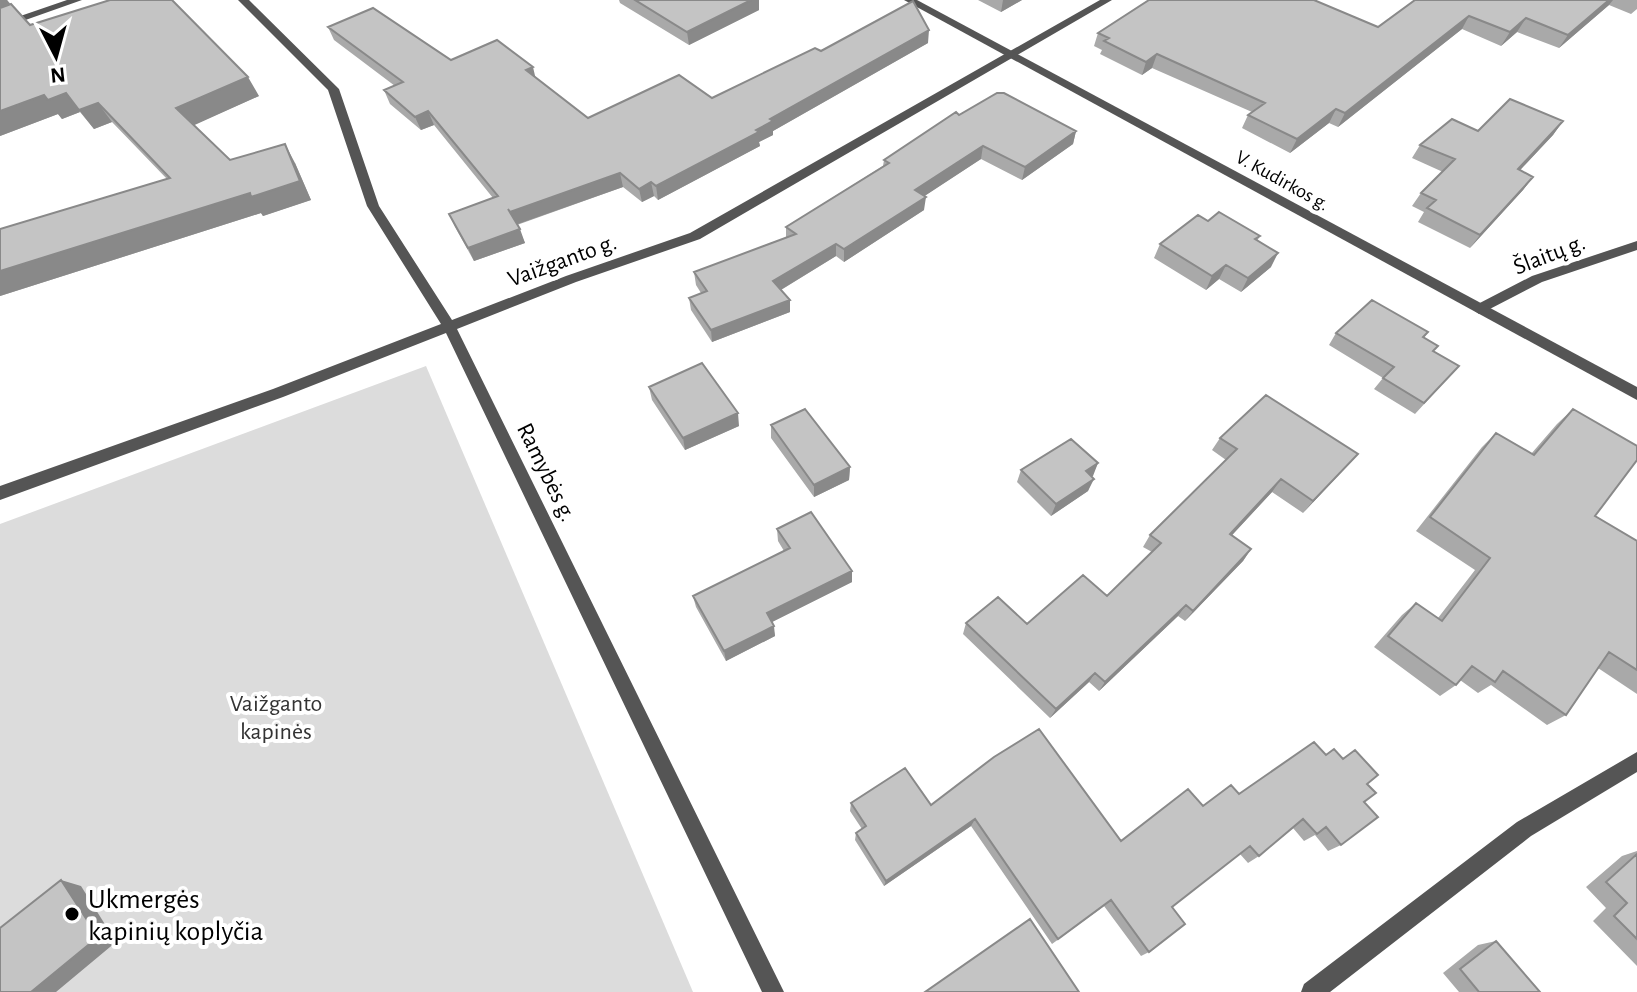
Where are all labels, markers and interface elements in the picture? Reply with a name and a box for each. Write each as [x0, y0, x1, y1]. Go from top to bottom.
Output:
north arrow [16, 16, 96, 96]
text: N [49, 63, 67, 87]
street label: V. Kudirkos g. [1232, 147, 1333, 215]
street label: Šlaitų g. [1510, 229, 1589, 280]
street label: Vaižganto g. [505, 230, 620, 292]
street label: Ramybės g. [512, 419, 580, 525]
park label: Vaižganto kapinės [230, 692, 322, 744]
place label: Ukmergės kapinių koplyčia [88, 886, 264, 946]
marker: Ukmergės kapinių koplyčia [63, 905, 81, 923]

